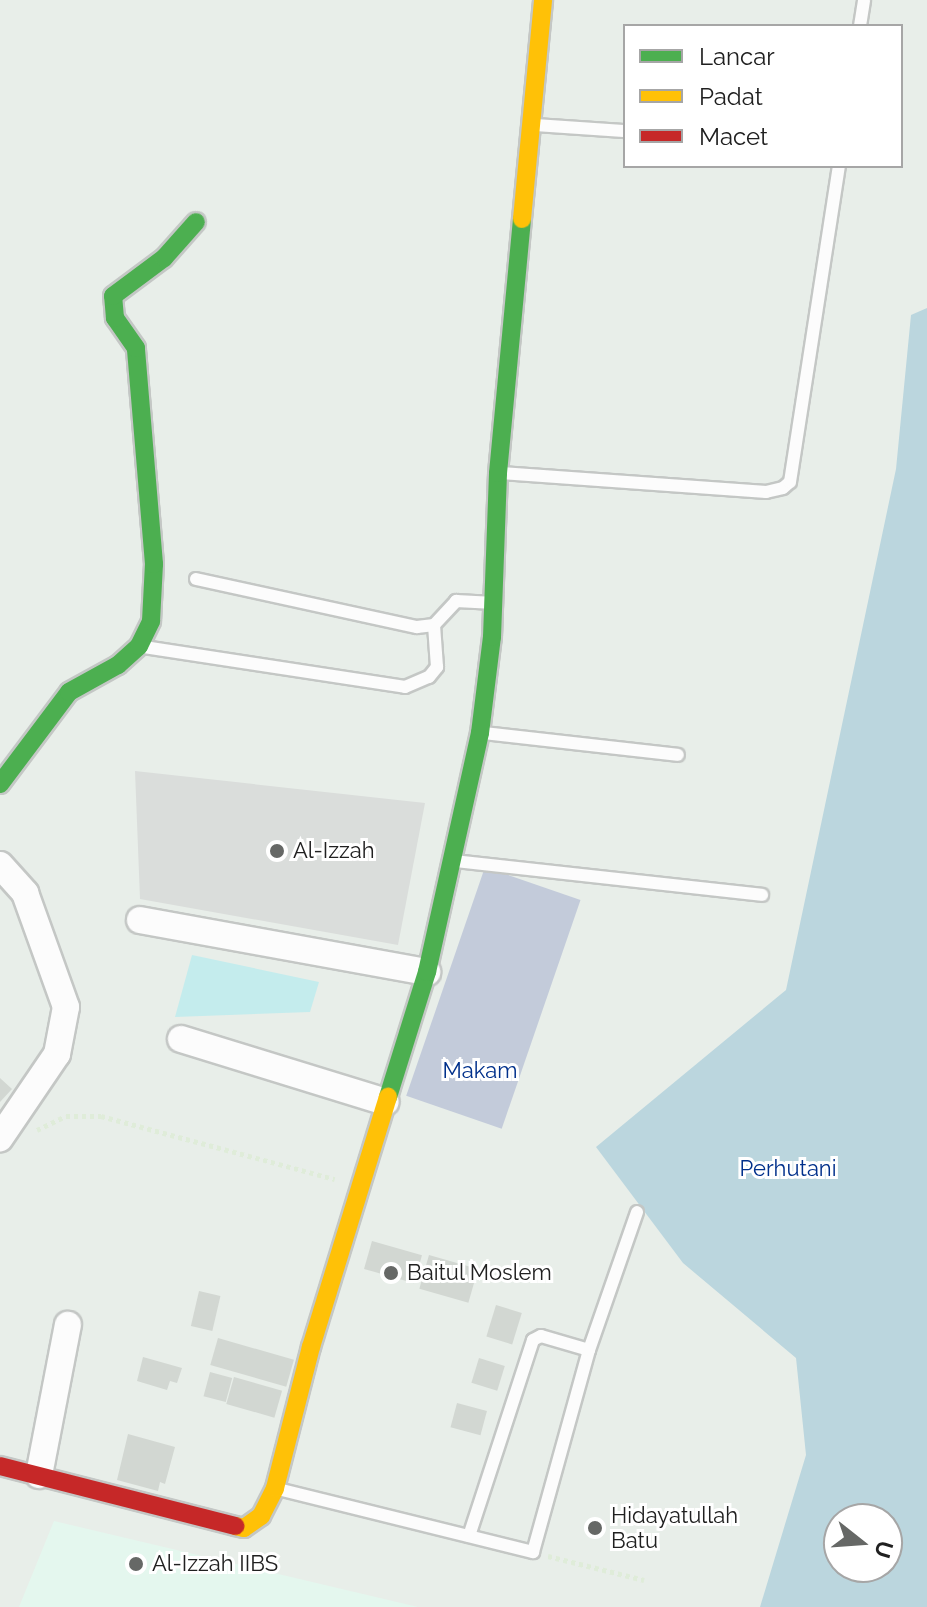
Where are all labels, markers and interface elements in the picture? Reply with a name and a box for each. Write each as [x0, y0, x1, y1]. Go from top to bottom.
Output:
legend [623, 24, 903, 168]
text: Lancar [699, 42, 775, 71]
text: Padat [699, 82, 763, 111]
text: Macet [699, 122, 768, 151]
place label: Al-Izzah [293, 838, 375, 864]
marker: Al-Izzah [268, 842, 286, 860]
park label: Makam [443, 1058, 517, 1084]
park label: Perhutani [740, 1156, 836, 1182]
place label: Baitul Moslem [407, 1260, 552, 1286]
marker: Baitul Moslem [382, 1264, 400, 1282]
place label: Hidayatullah Batu [611, 1502, 738, 1554]
north arrow [823, 1503, 903, 1583]
marker: Hidayatullah Batu [586, 1519, 604, 1537]
text: U [869, 1538, 899, 1561]
place label: Al-Izzah IIBS [152, 1551, 278, 1577]
marker: Al-Izzah IIBS [127, 1555, 145, 1573]

